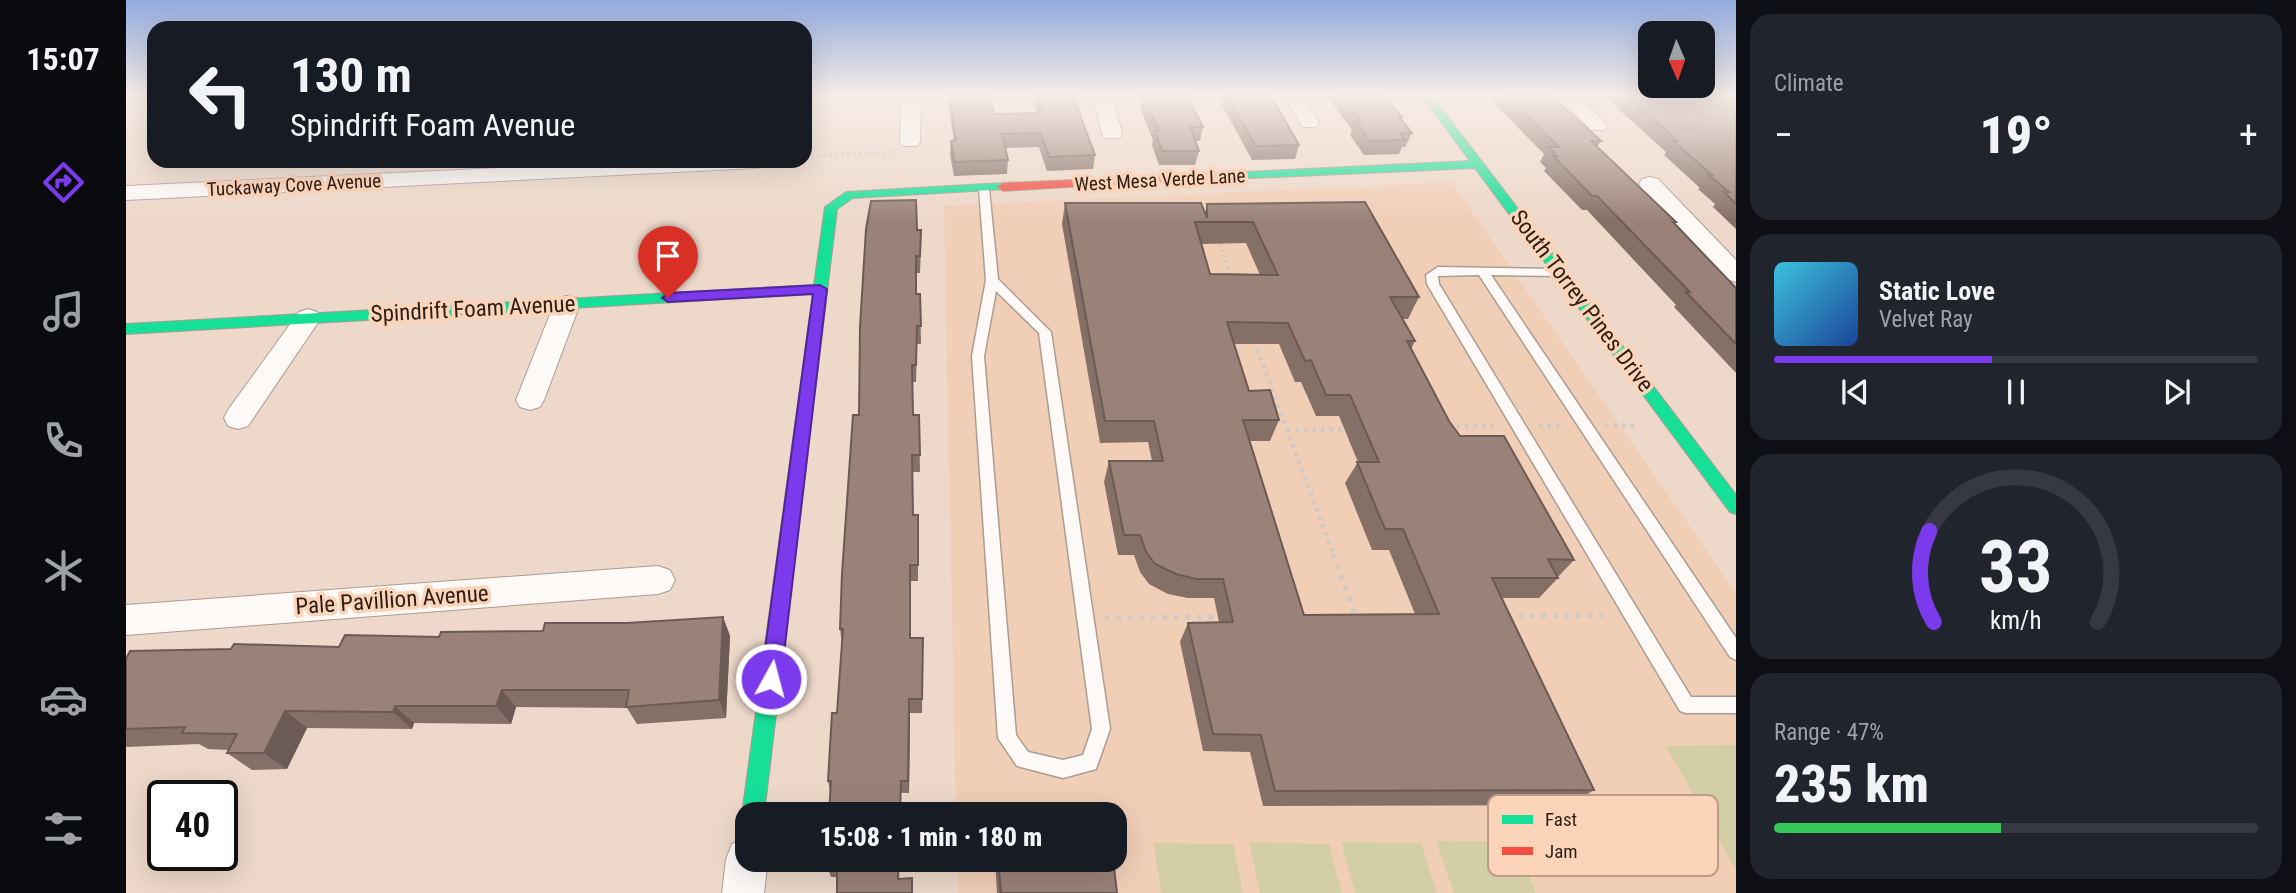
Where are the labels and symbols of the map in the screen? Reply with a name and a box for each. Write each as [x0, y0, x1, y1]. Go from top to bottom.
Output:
north arrow [1638, 21, 1715, 98]
street label: West Mesa Verde Lane [1074, 164, 1246, 196]
street label: Tuckaway Cove Avenue [206, 169, 382, 201]
street label: South Torrey Pines Drive [1505, 205, 1659, 397]
pin [638, 226, 698, 298]
street label: Spindrift Foam Avenue [370, 290, 576, 328]
street label: Pale Pavillion Avenue [294, 580, 490, 620]
position arrow [734, 642, 808, 716]
speed limit sign: 40 [147, 780, 238, 871]
legend [1488, 795, 1718, 876]
text: Fast [1545, 808, 1577, 831]
text: Jam [1545, 840, 1578, 863]

